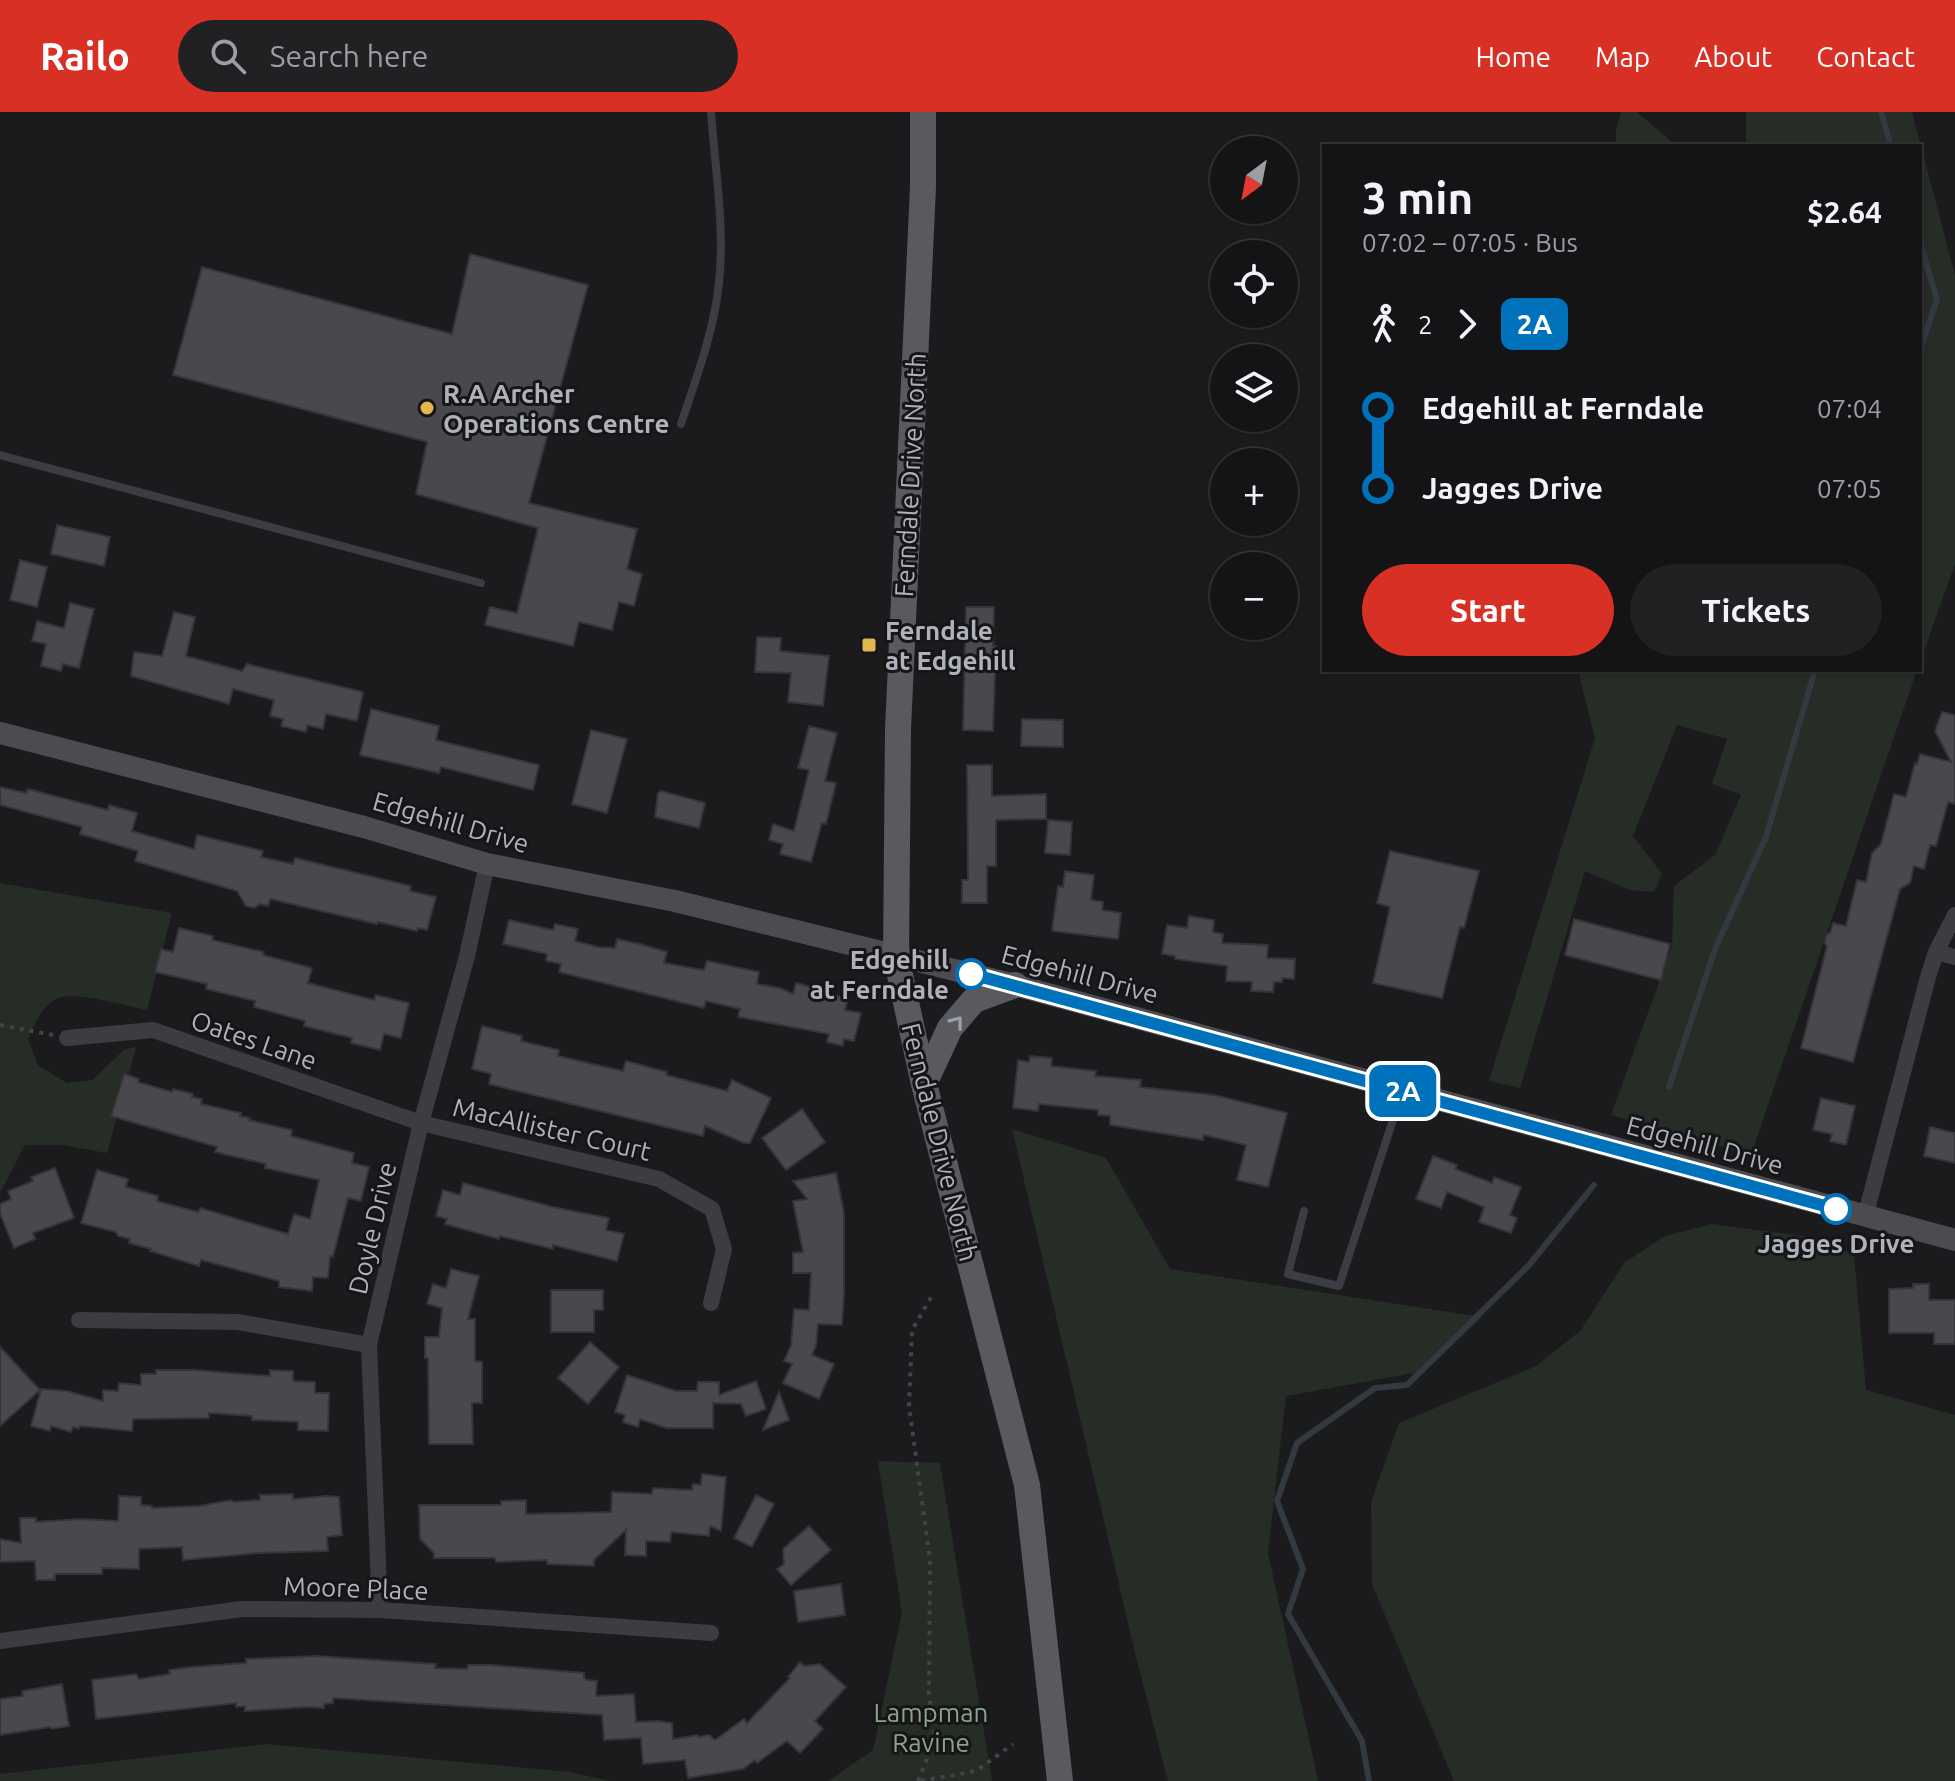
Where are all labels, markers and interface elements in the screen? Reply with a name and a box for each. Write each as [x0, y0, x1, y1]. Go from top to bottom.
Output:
search box [178, 20, 738, 92]
icon: search [206, 34, 250, 78]
text: Railo [40, 35, 130, 77]
text: Search here [270, 39, 428, 73]
text: Home [1476, 41, 1551, 72]
text: Map [1595, 41, 1650, 72]
text: About [1694, 41, 1772, 72]
text: Contact [1816, 41, 1915, 72]
north arrow [1210, 136, 1298, 224]
map controls [1210, 136, 1298, 640]
text: 3 min [1362, 173, 1473, 222]
text: $2.64 [1807, 195, 1882, 229]
text: 07:02 – 07:05 · Bus [1362, 228, 1578, 257]
button: locate [1210, 240, 1298, 328]
icon: walk [1362, 302, 1406, 346]
icon: forward [1445, 302, 1489, 346]
text: 2A [1517, 308, 1552, 339]
text: 2 [1418, 310, 1433, 339]
button: layers [1210, 344, 1298, 432]
street label: Ferndale Drive North [889, 352, 931, 598]
place label: R.A Archer Operations Centre [443, 379, 670, 438]
text: Edgehill at Ferndale [1422, 391, 1704, 425]
text: 07:04 [1817, 394, 1882, 423]
marker: R.A Archer Operations Centre [418, 399, 436, 417]
button: + [1210, 448, 1298, 536]
text: Jagges Drive [1422, 471, 1603, 505]
text: 07:05 [1817, 474, 1882, 503]
button: − [1210, 552, 1298, 640]
button: Start [1362, 564, 1614, 656]
button: Tickets [1630, 564, 1882, 656]
place label: Ferndale at Edgehill [885, 616, 1016, 675]
marker: Ferndale at Edgehill [860, 636, 878, 654]
street label: Edgehill Drive [370, 786, 532, 858]
street label: Edgehill Drive [998, 939, 1162, 1009]
place label: Edgehill at Ferndale [810, 945, 949, 1004]
marker: Edgehill at Ferndale [956, 959, 986, 989]
street label: Oates Lane [187, 1005, 321, 1075]
one-way arrow [947, 1017, 962, 1031]
street label: Ferndale Drive North [896, 1020, 984, 1264]
line badge: 2A [1367, 1065, 1439, 1117]
text: 2A [1385, 1075, 1421, 1106]
street label: MacAllister Court [450, 1092, 654, 1166]
street label: Edgehill Drive [1623, 1110, 1787, 1180]
street label: Doyle Drive [343, 1159, 401, 1297]
marker: Jagges Drive [1821, 1194, 1851, 1224]
place label: Jagges Drive [1758, 1229, 1914, 1258]
street label: Moore Place [283, 1571, 429, 1605]
park label: Lampman Ravine [874, 1698, 988, 1757]

